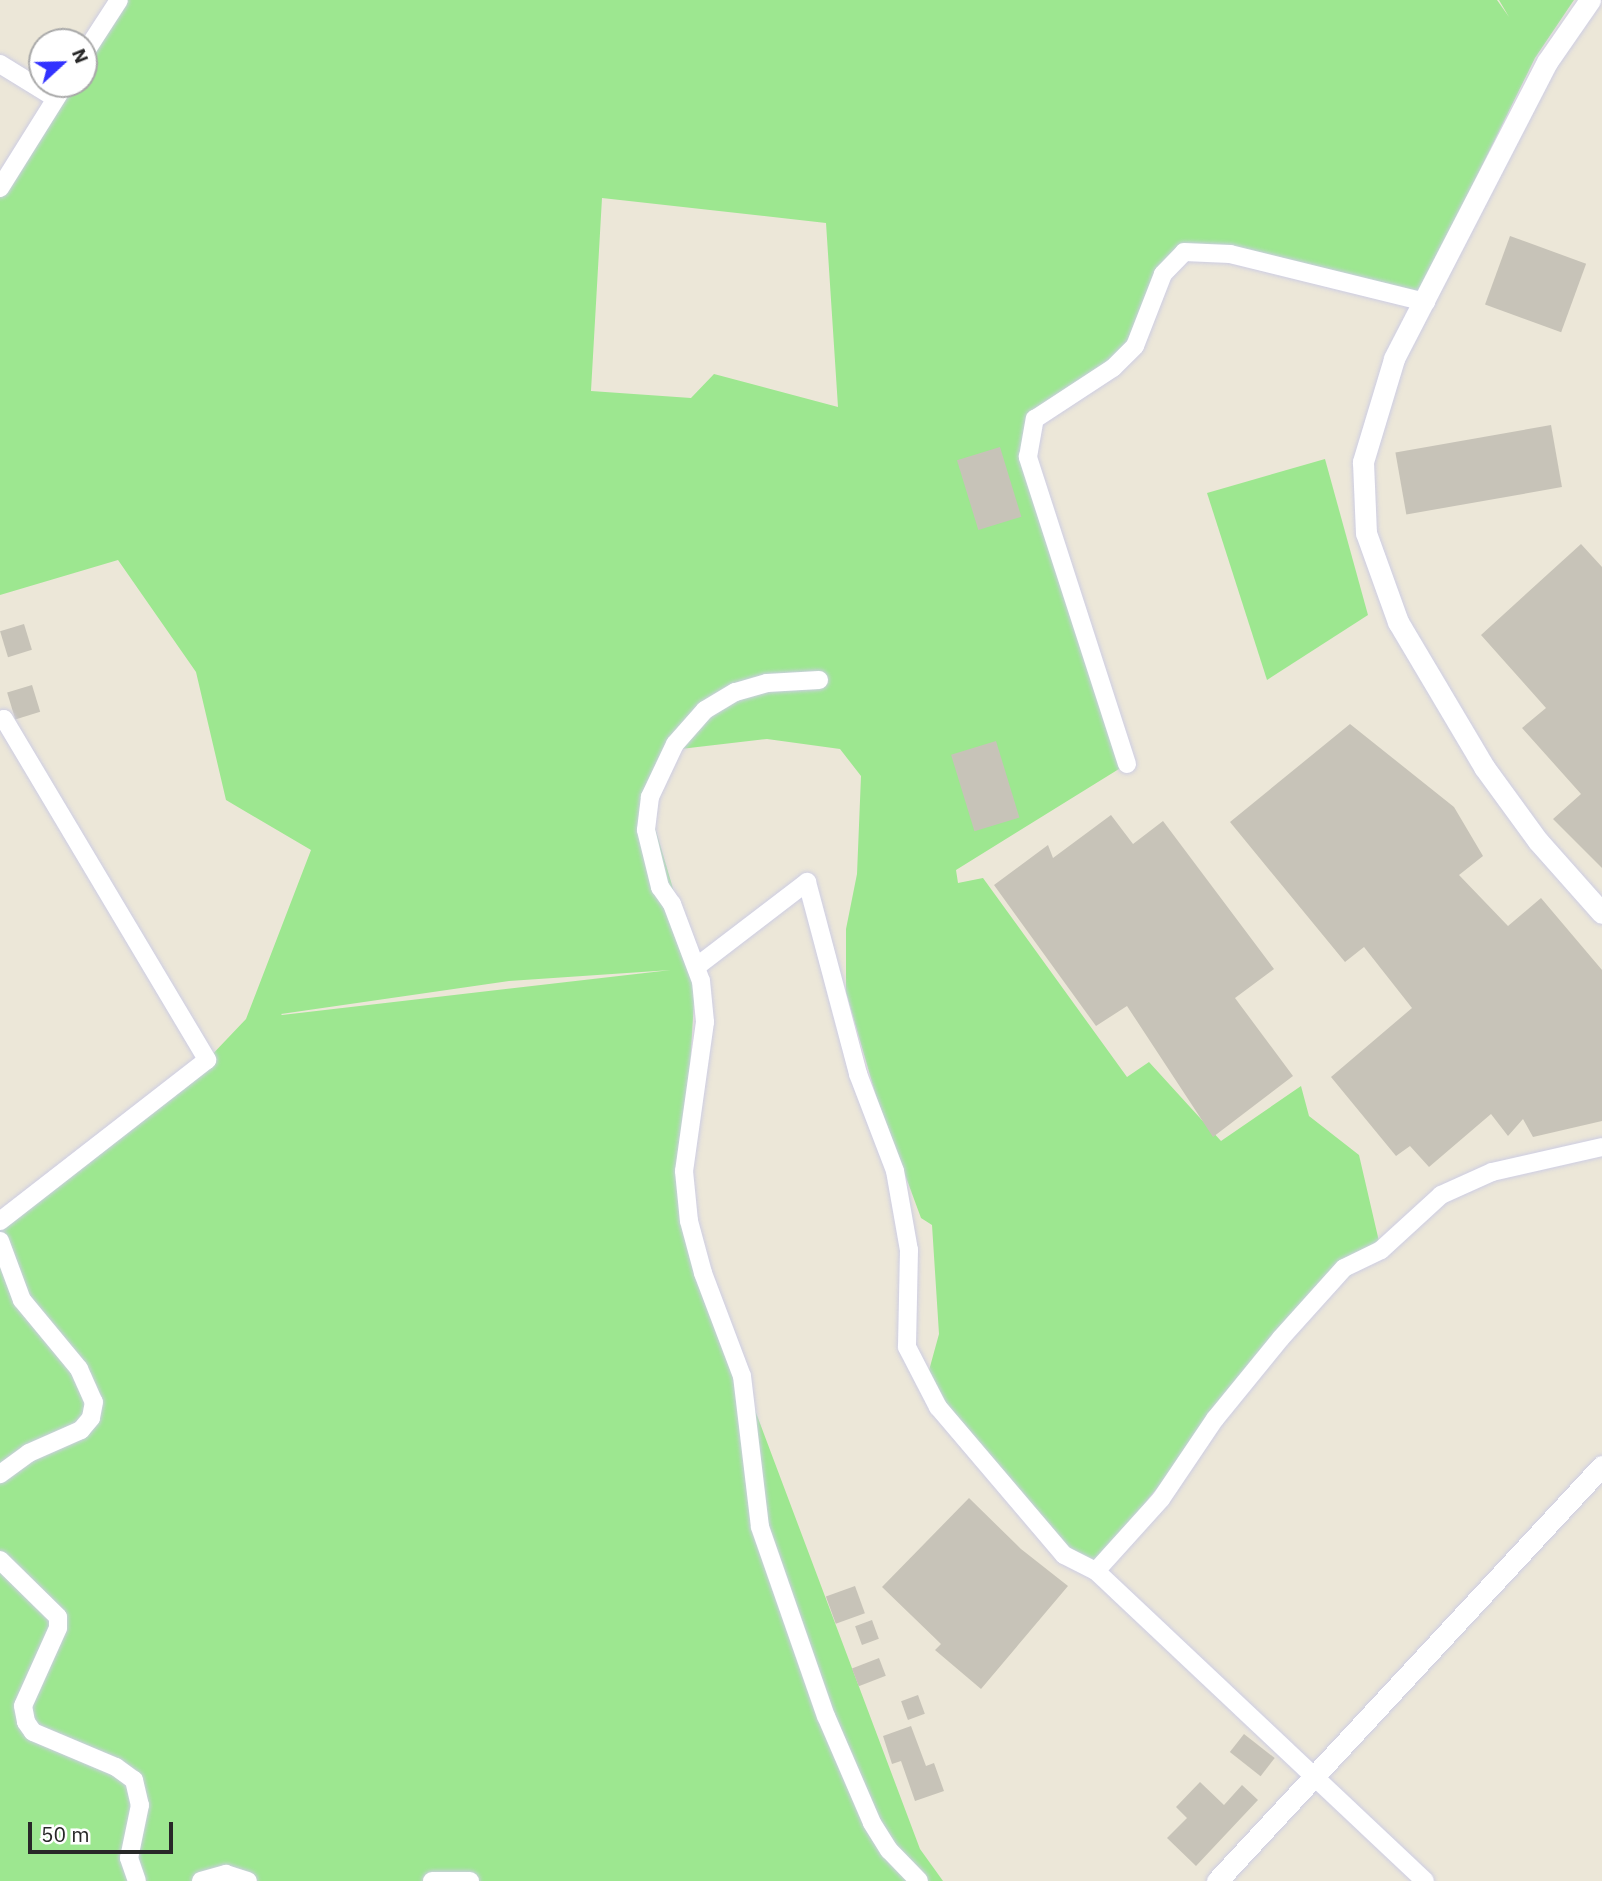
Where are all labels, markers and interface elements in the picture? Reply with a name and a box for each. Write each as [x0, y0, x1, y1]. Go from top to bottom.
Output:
north arrow [28, 28, 98, 98]
text: N [67, 45, 94, 67]
scale bar [32, 1808, 177, 1852]
text: 50 m [41, 1820, 90, 1848]

